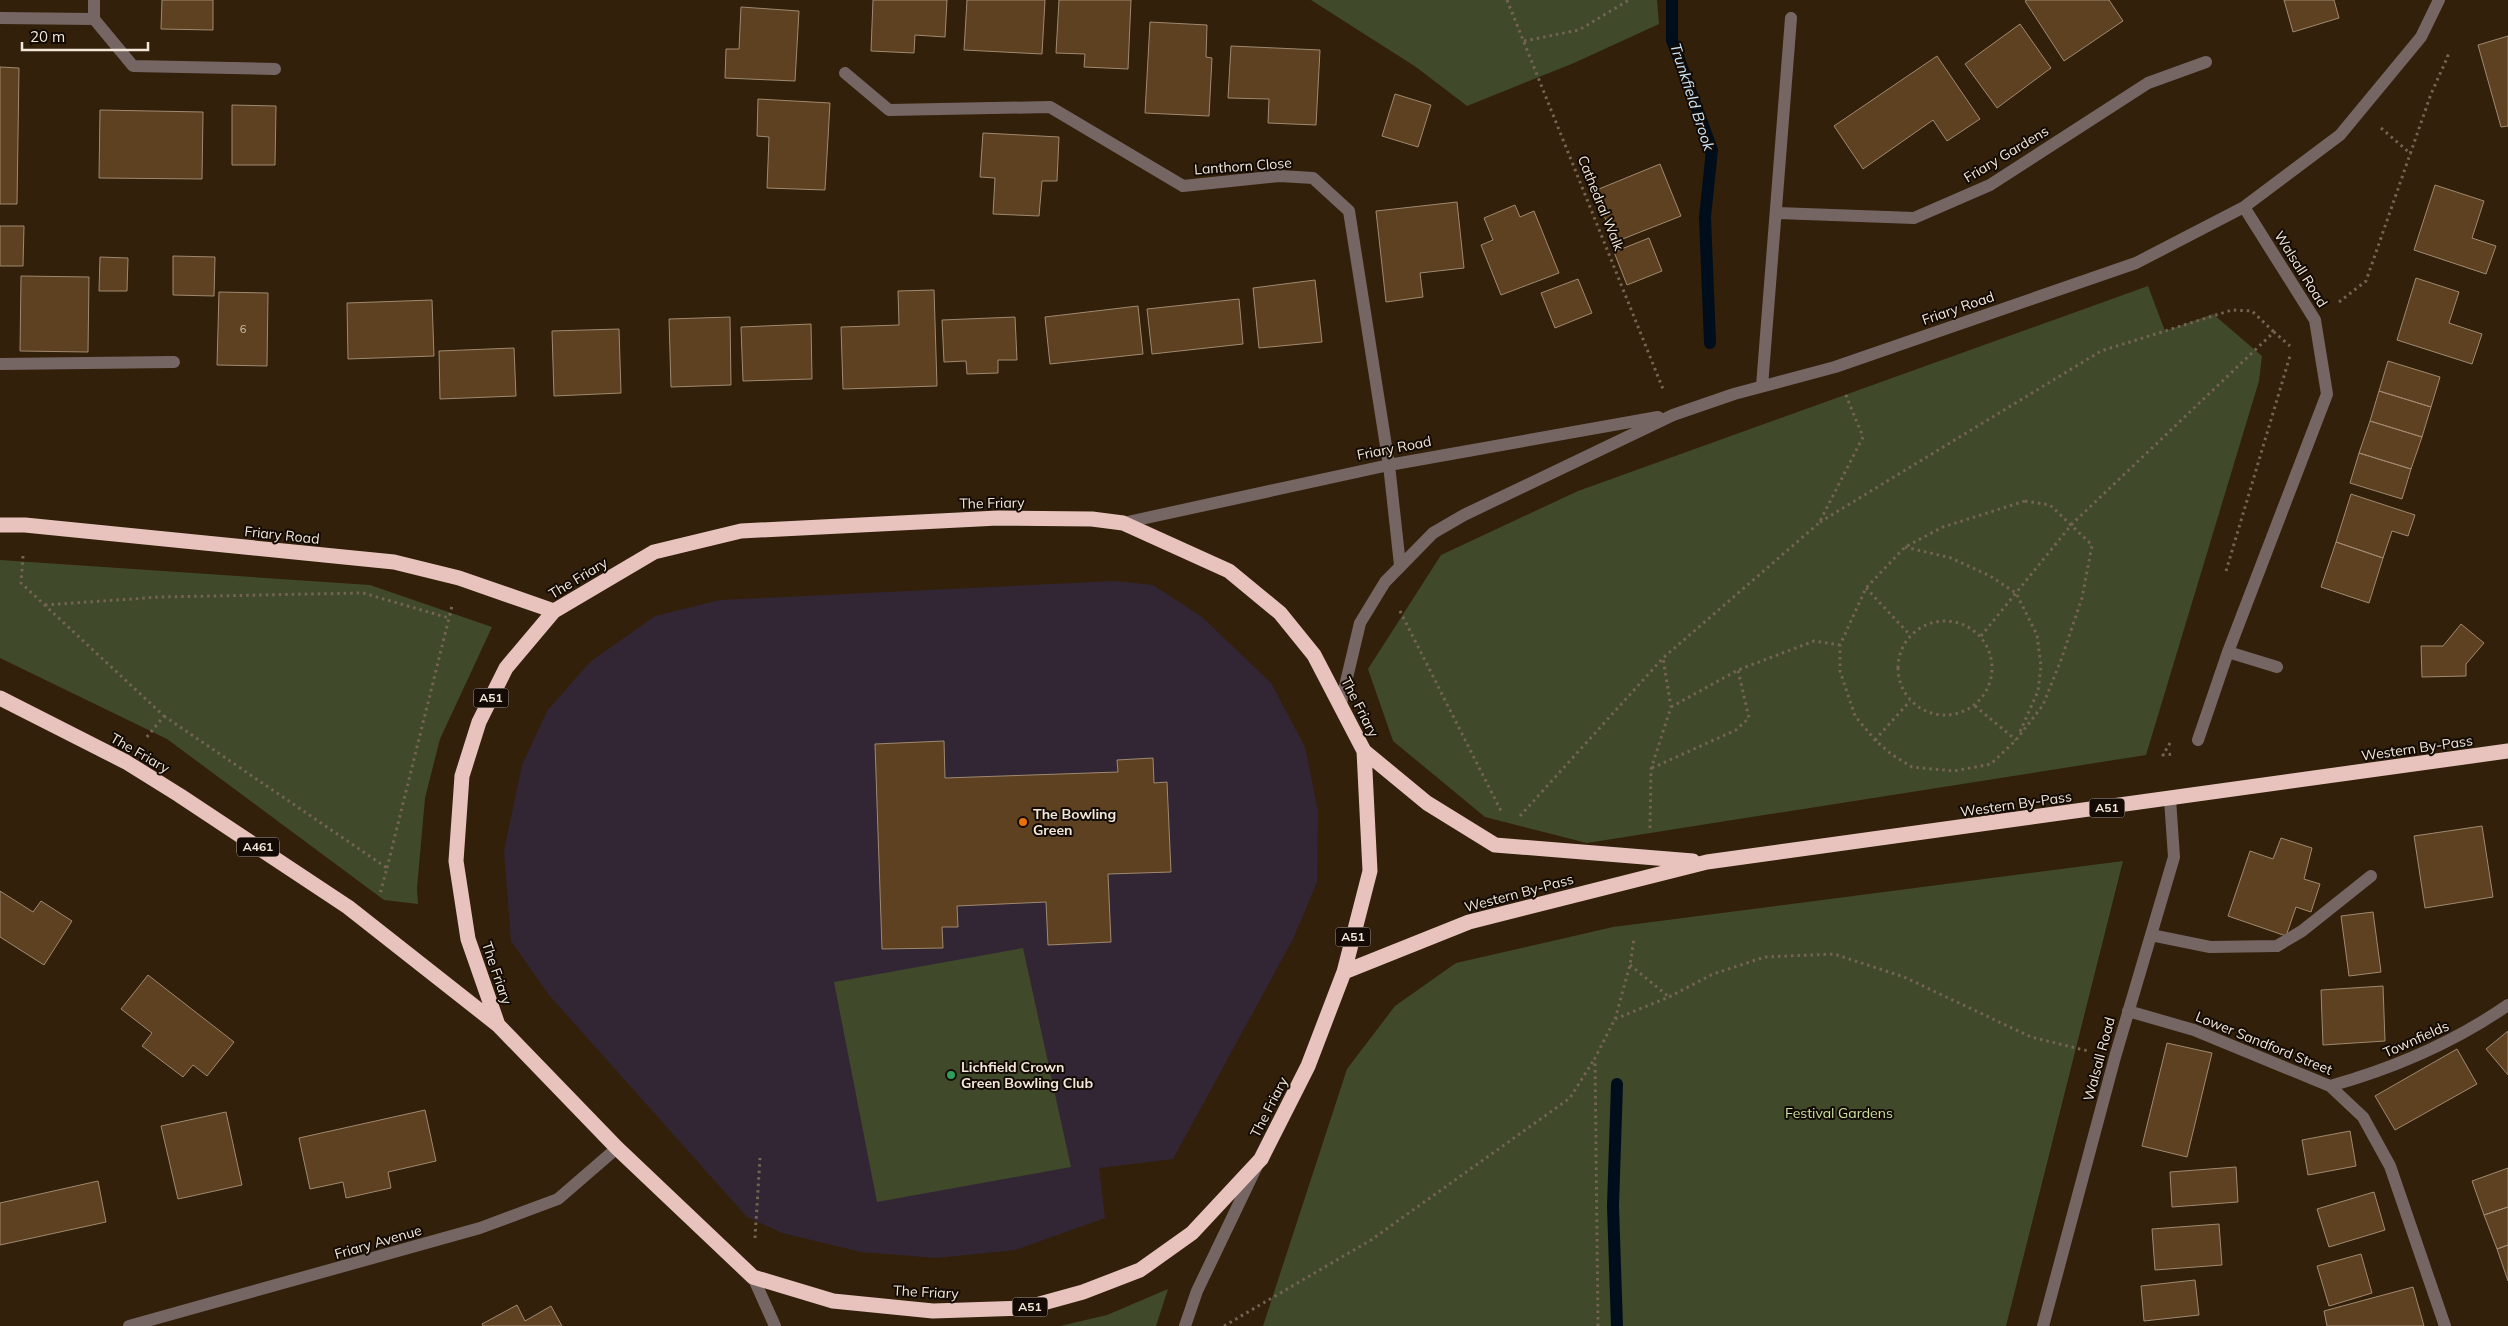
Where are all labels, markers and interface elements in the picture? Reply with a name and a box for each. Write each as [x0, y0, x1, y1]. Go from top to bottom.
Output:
scale bar [22, 20, 149, 52]
text: 20 m [30, 27, 65, 46]
water label: Trunkfield Brook [1666, 41, 1719, 154]
street label: Friary Gardens [1960, 122, 2052, 186]
street label: Cathedral Walk [1574, 153, 1629, 254]
street label: Lanthorn Close [1194, 154, 1292, 178]
street label: Walsall Road [2270, 228, 2332, 310]
street label: Friary Road [1919, 287, 1997, 329]
house number: 6 [240, 322, 247, 336]
street label: Friary Road [1355, 432, 1433, 464]
street label: The Friary [959, 493, 1025, 513]
street label: Friary Road [244, 522, 320, 548]
street label: The Friary [545, 553, 611, 603]
street label: The Friary [1337, 674, 1383, 741]
road number: A51 [474, 688, 508, 708]
street label: The Friary [107, 729, 173, 777]
street label: Western By-Pass [2360, 731, 2474, 765]
street label: Western By-Pass [1959, 787, 2073, 821]
road number: A51 [2090, 798, 2124, 818]
place label: The Bowling Green [1033, 805, 1116, 839]
marker: The Bowling Green [1017, 816, 1029, 828]
road number: A461 [237, 838, 279, 856]
street label: Western By-Pass [1462, 870, 1576, 916]
road number: A51 [1336, 928, 1370, 946]
street label: The Friary [478, 939, 516, 1007]
street label: Lower Sandford Street [2193, 1007, 2335, 1079]
street label: Walsall Road [2079, 1015, 2119, 1103]
street label: Townfields [2380, 1017, 2452, 1061]
place label: Lichfield Crown Green Bowling Club [961, 1058, 1093, 1092]
marker: Lichfield Crown Green Bowling Club [945, 1069, 957, 1081]
street label: The Friary [1246, 1073, 1292, 1140]
park label: Festival Gardens [1785, 1104, 1893, 1122]
street label: Friary Avenue [332, 1221, 424, 1263]
street label: The Friary [893, 1281, 960, 1303]
road number: A51 [1012, 1298, 1048, 1316]

